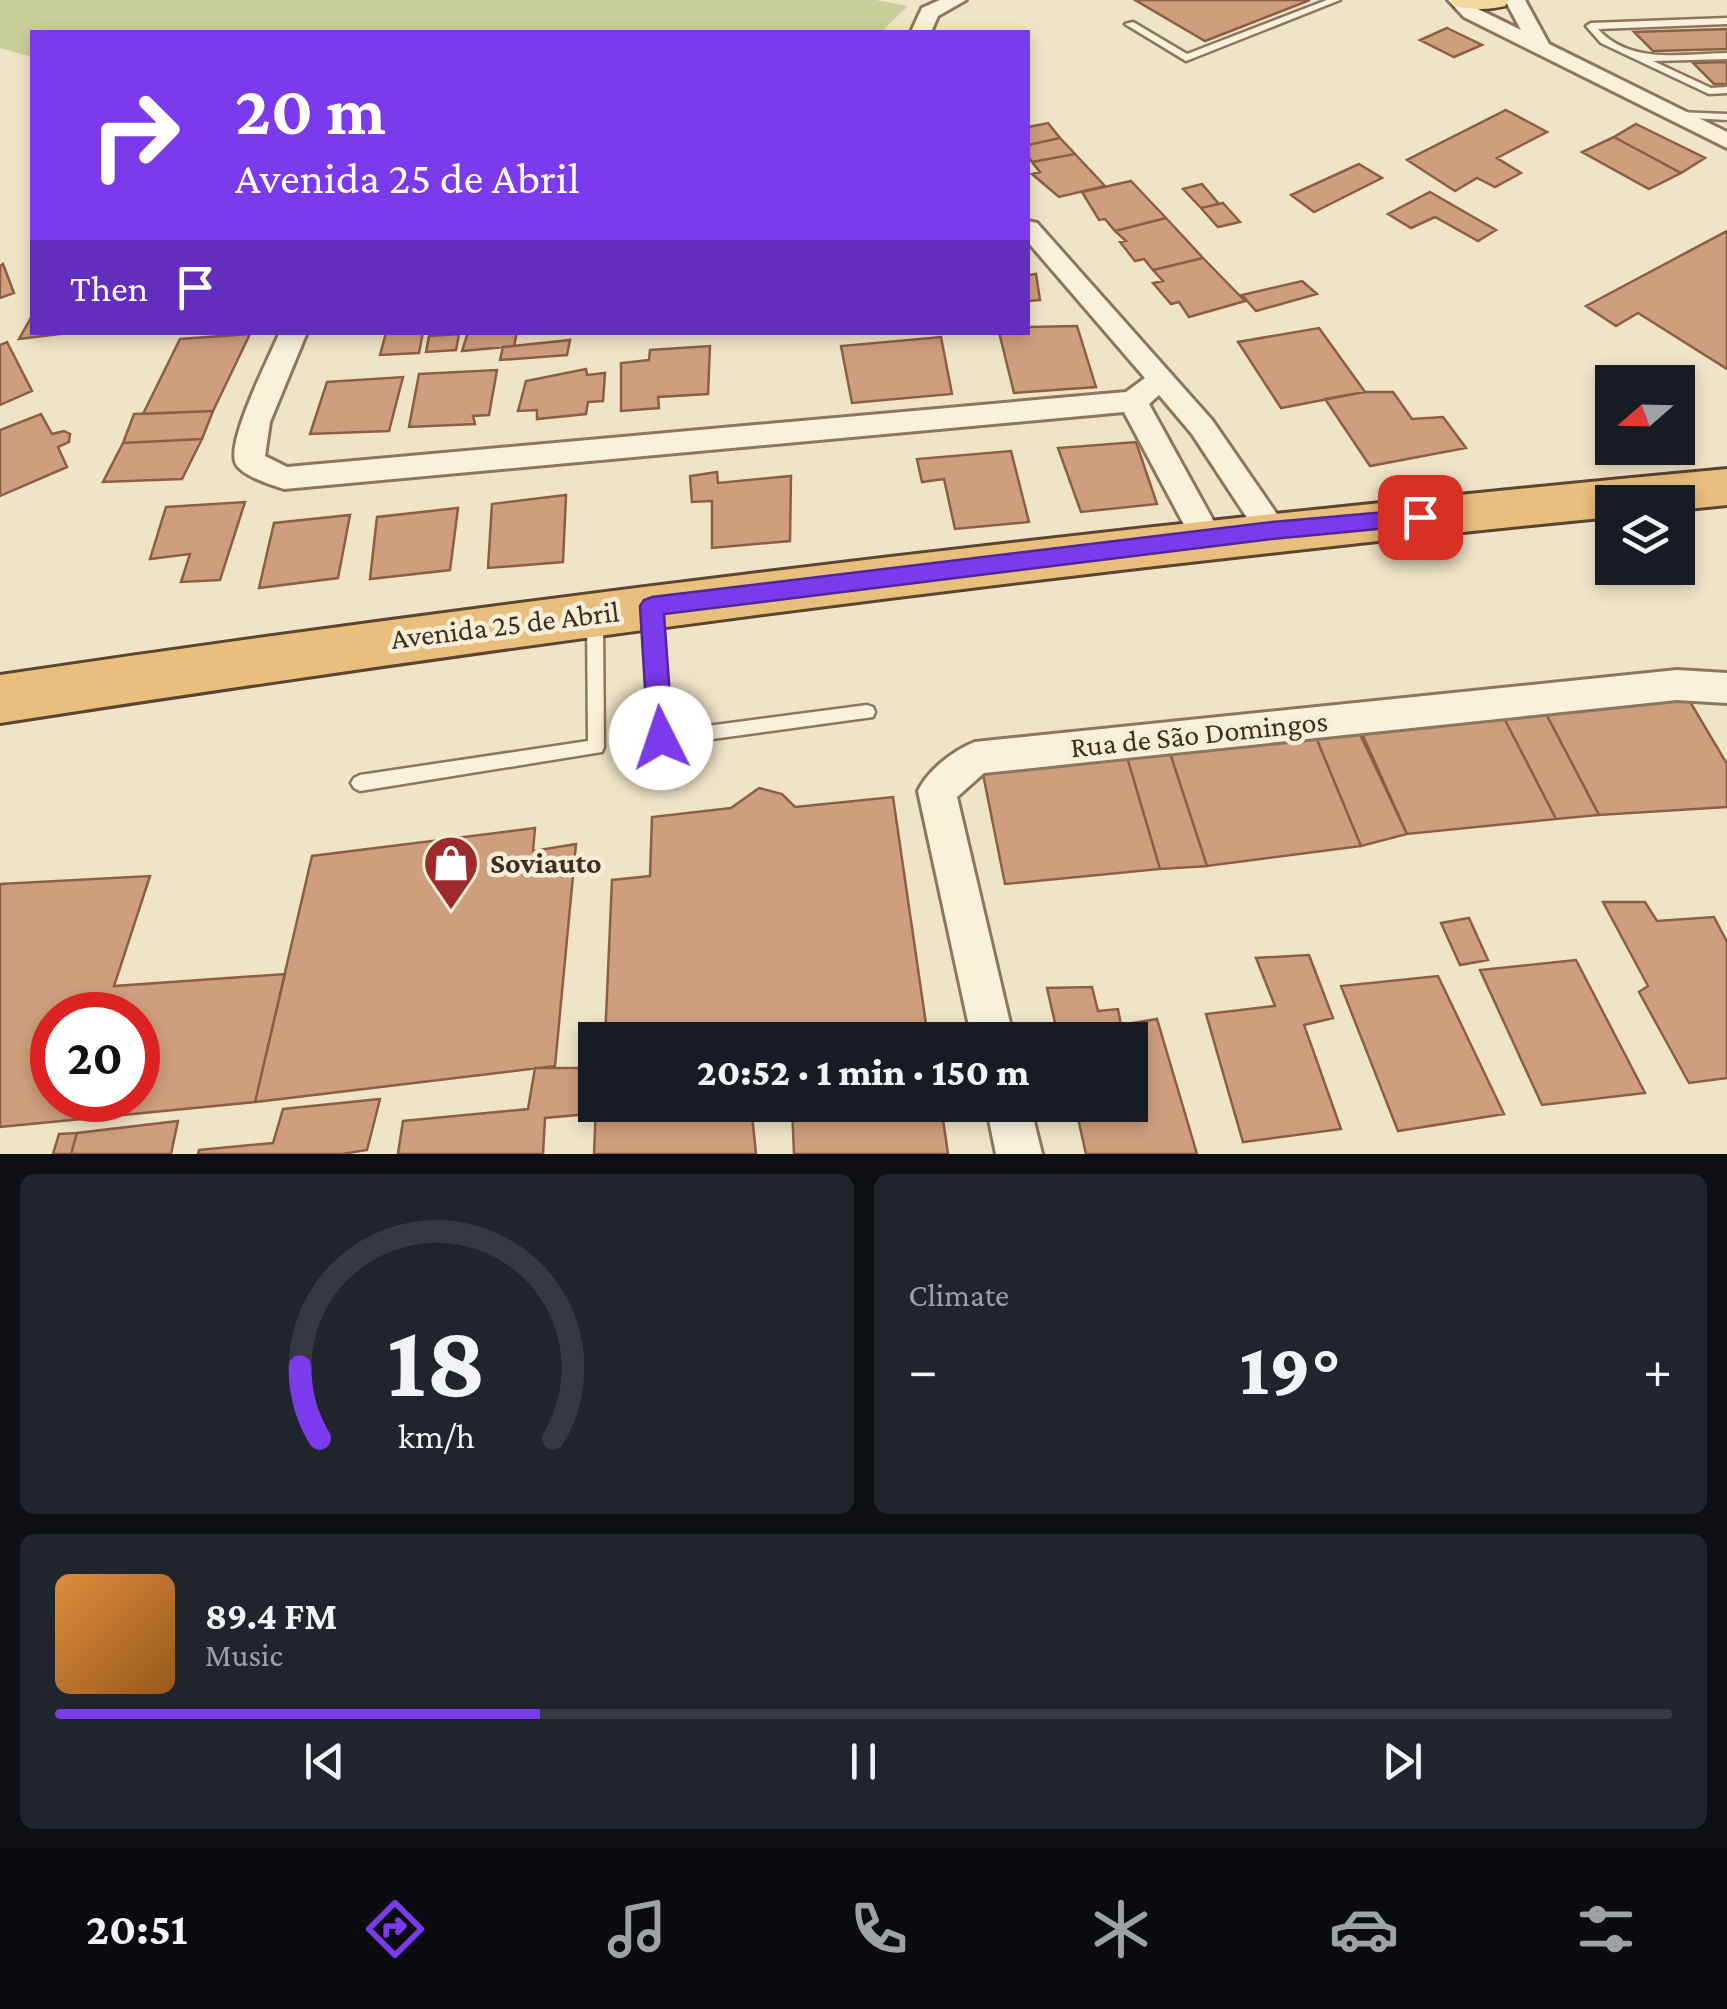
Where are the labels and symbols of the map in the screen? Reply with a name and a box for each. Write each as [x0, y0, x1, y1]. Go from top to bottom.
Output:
north arrow [1595, 365, 1695, 465]
pin [1378, 475, 1463, 560]
street label: Avenida 25 de Abril [389, 594, 621, 655]
position arrow [609, 686, 713, 790]
street label: Rua de São Domingos [1069, 704, 1329, 764]
shop icon: Soviauto [421, 833, 481, 912]
place label: Soviauto [490, 846, 602, 879]
speed limit sign: 20 [30, 992, 160, 1122]

